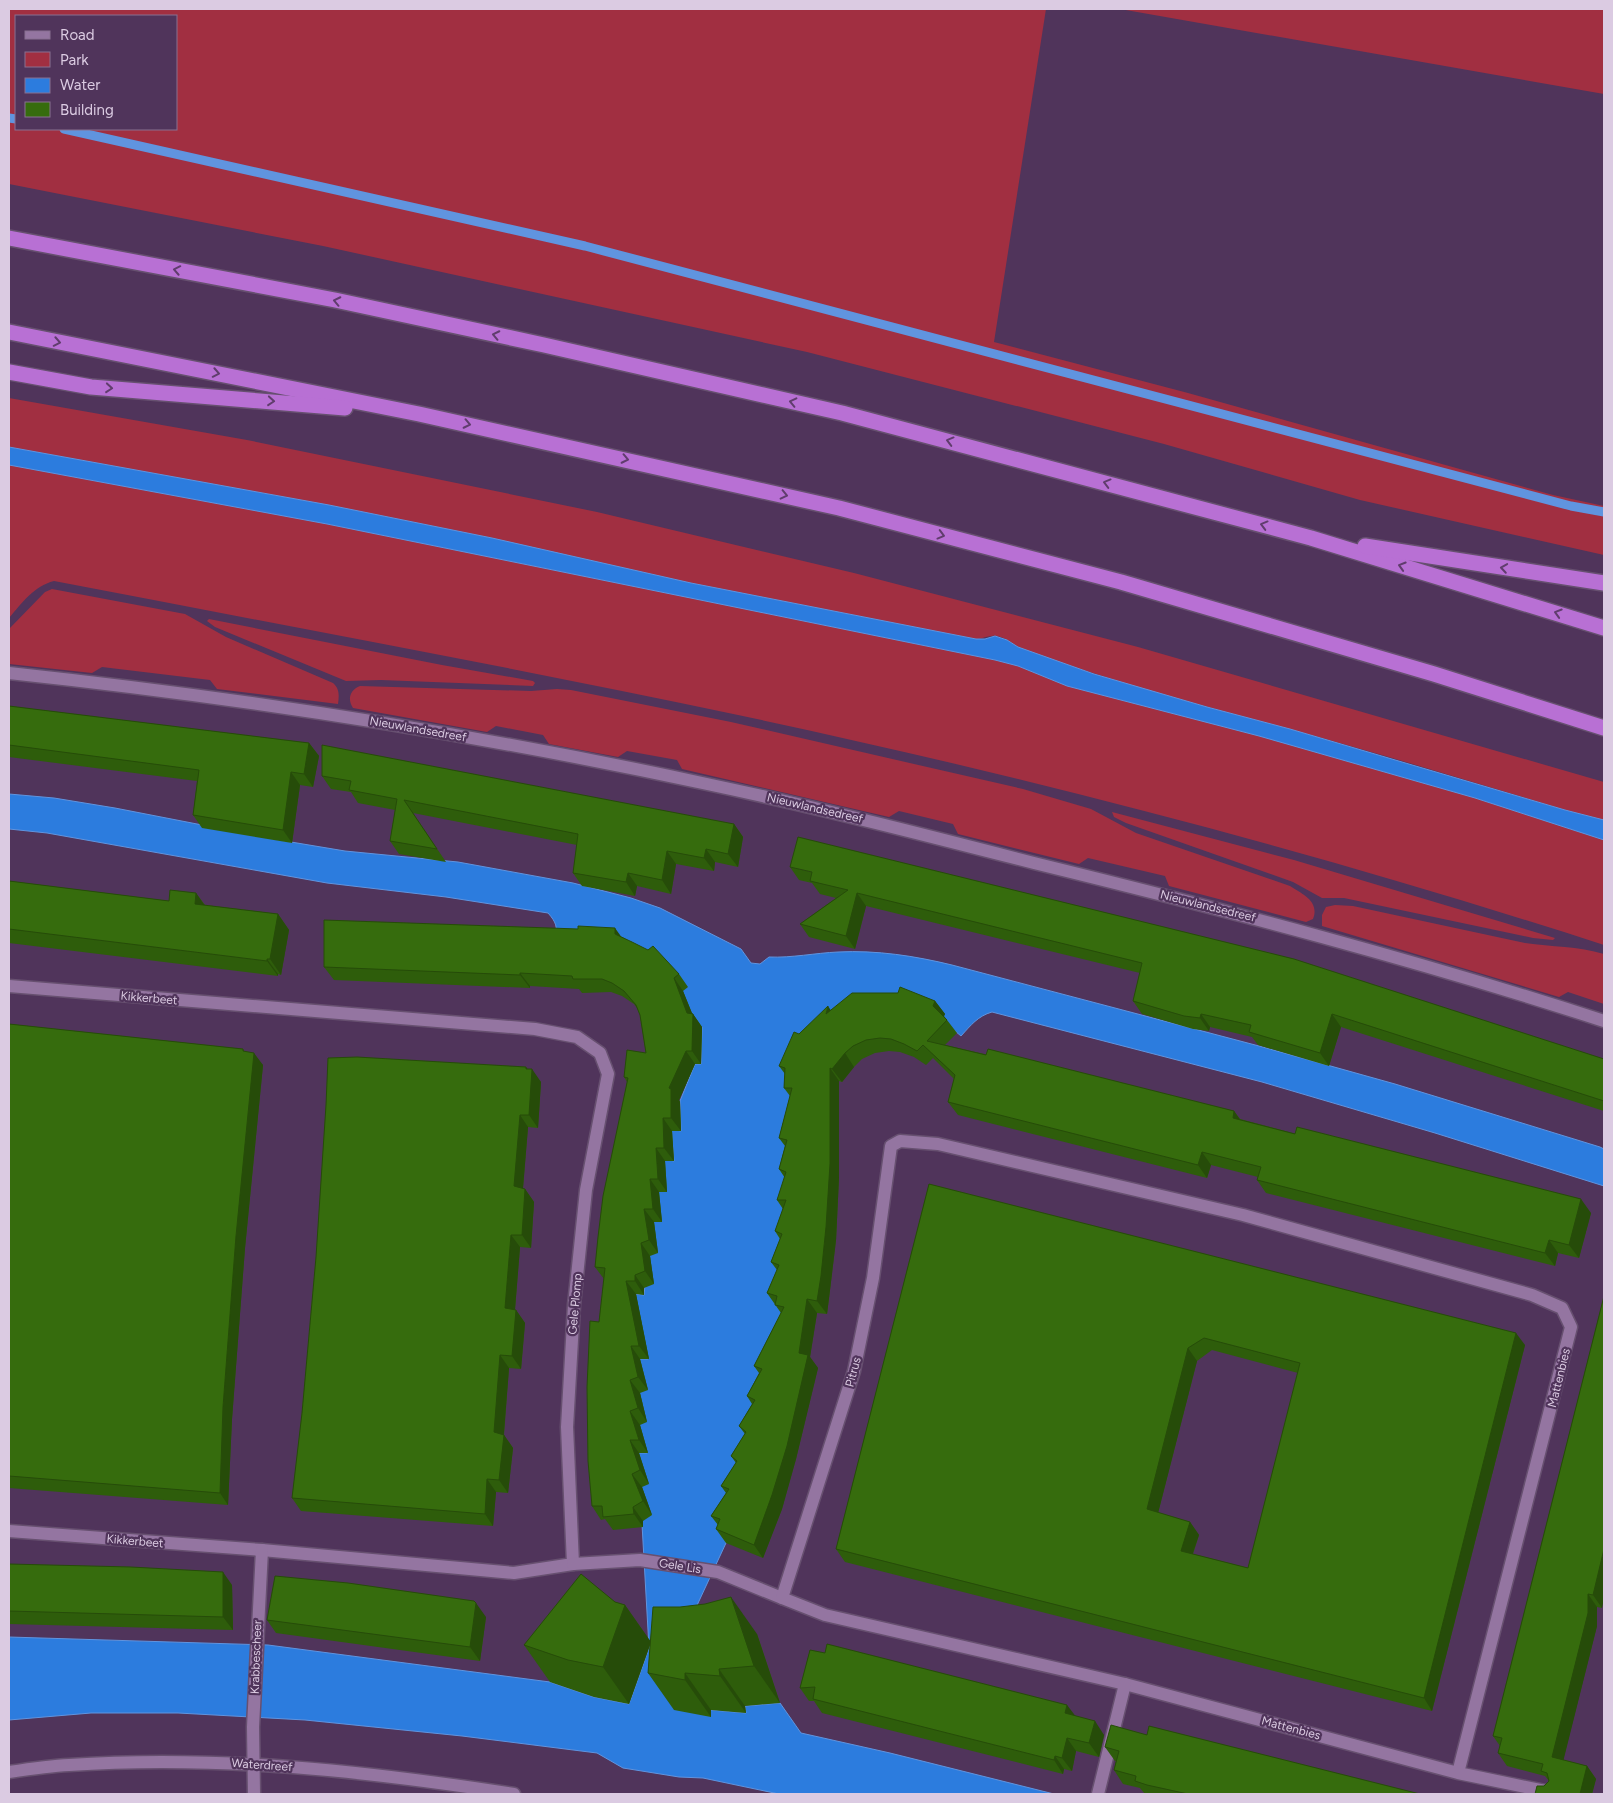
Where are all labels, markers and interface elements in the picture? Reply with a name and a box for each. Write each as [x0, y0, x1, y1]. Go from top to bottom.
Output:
legend [15, 15, 178, 130]
text: Road [60, 26, 95, 44]
text: Park [60, 51, 89, 69]
text: Water [60, 76, 100, 94]
text: Building [60, 101, 114, 119]
one-way arrow [173, 266, 182, 276]
one-way arrow [333, 296, 341, 307]
one-way arrow [492, 330, 500, 341]
one-way arrow [52, 336, 61, 347]
one-way arrow [212, 368, 220, 378]
one-way arrow [105, 382, 113, 393]
one-way arrow [267, 396, 275, 407]
one-way arrow [788, 397, 797, 407]
one-way arrow [462, 418, 471, 429]
one-way arrow [947, 437, 955, 447]
one-way arrow [621, 453, 630, 464]
one-way arrow [1103, 478, 1112, 489]
one-way arrow [779, 489, 788, 500]
one-way arrow [1260, 520, 1269, 531]
one-way arrow [937, 529, 946, 540]
one-way arrow [1399, 561, 1407, 571]
one-way arrow [1500, 563, 1509, 573]
one-way arrow [1554, 609, 1562, 619]
street label: Nieuwlandsedreef [369, 714, 468, 744]
street label: Nieuwlandsedreef [766, 790, 865, 826]
street label: Nieuwlandsedreef [1159, 887, 1258, 925]
street label: Kikkerbeet [120, 989, 178, 1007]
street label: Gele Plomp [565, 1273, 585, 1335]
street label: Mattenbies [1545, 1347, 1573, 1409]
street label: Pitrus [842, 1355, 864, 1389]
street label: Kikkerbeet [106, 1532, 164, 1550]
street label: Gele Lis [658, 1556, 702, 1576]
street label: Krabbescheer [248, 1620, 264, 1694]
street label: Mattenbies [1260, 1713, 1322, 1743]
street label: Waterdreef [231, 1756, 293, 1774]

